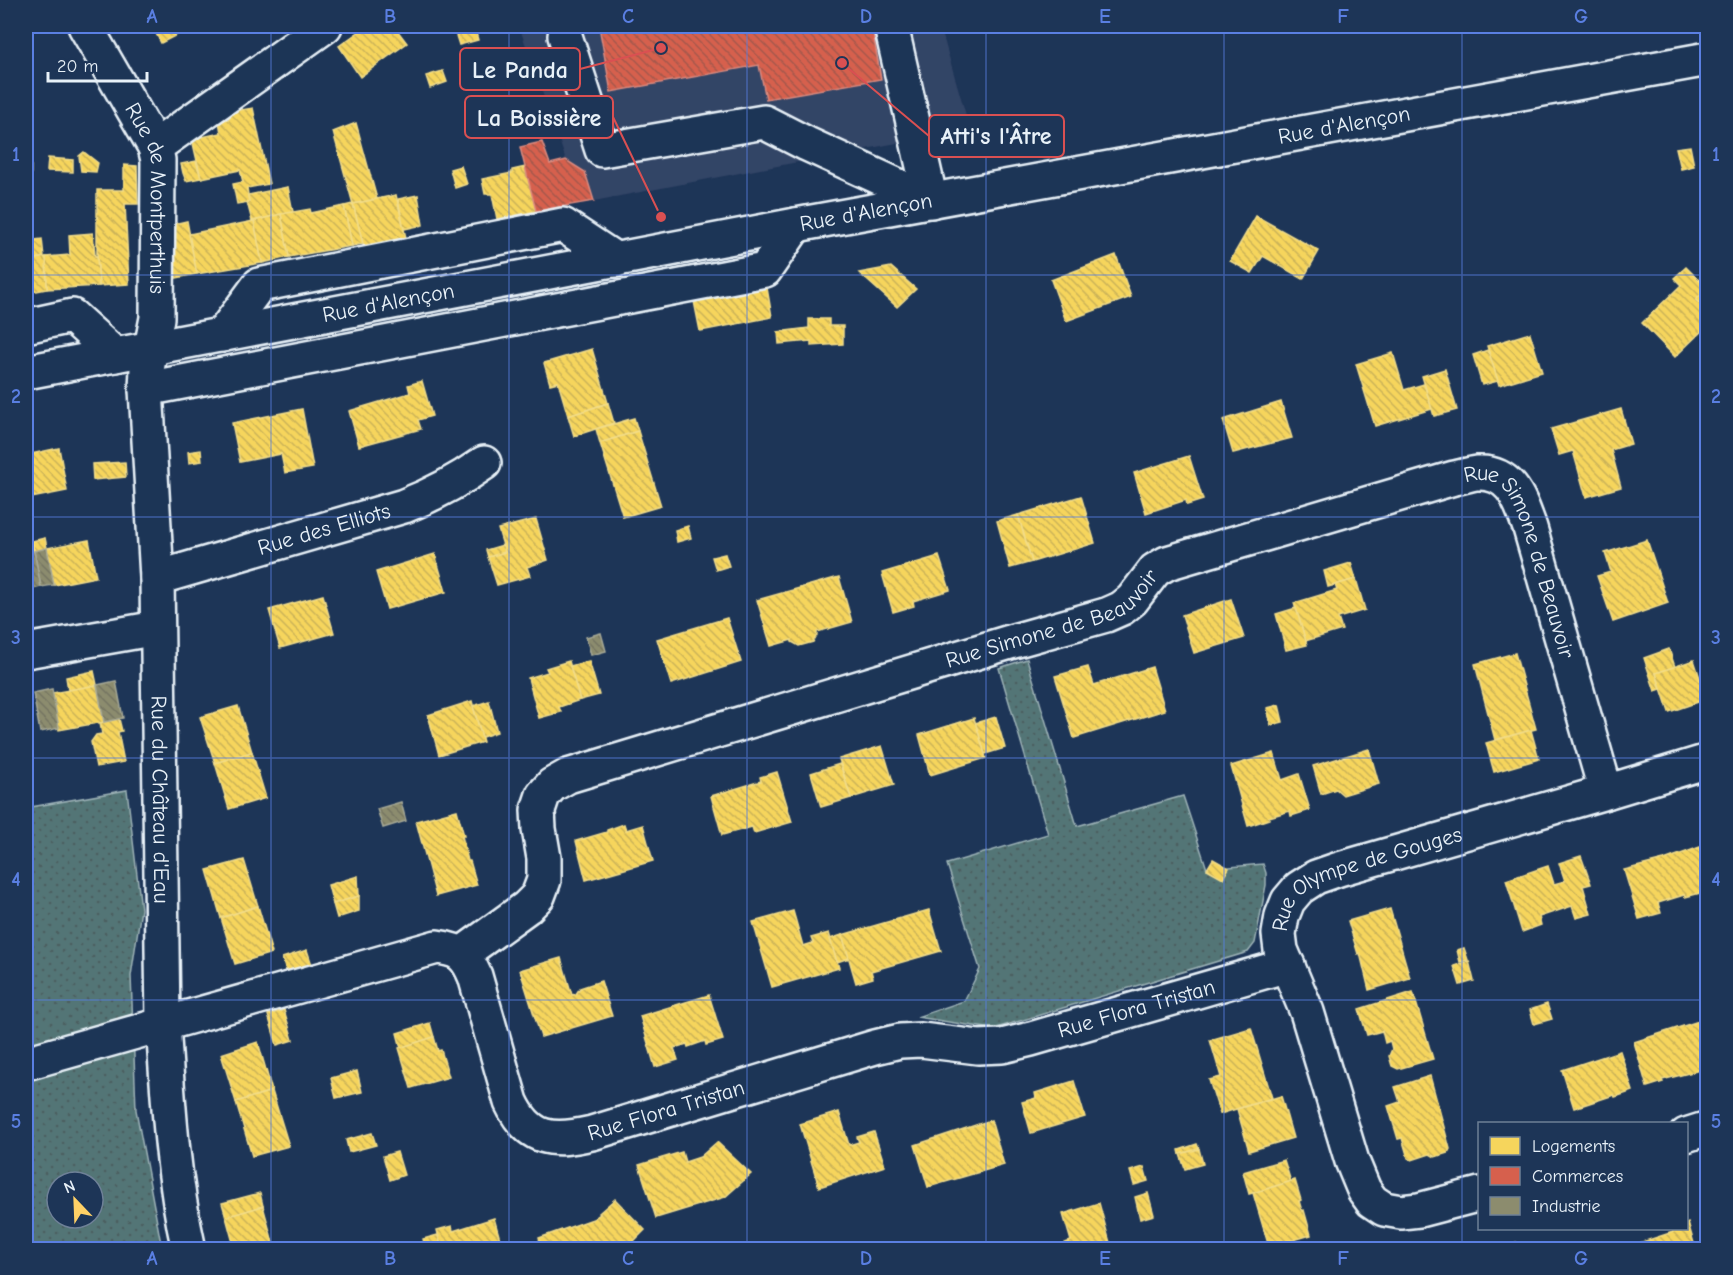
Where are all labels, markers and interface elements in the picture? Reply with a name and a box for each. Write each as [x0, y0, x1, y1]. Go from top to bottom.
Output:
text: A [146, 5, 158, 28]
text: B [384, 5, 396, 28]
text: C [622, 5, 634, 28]
text: D [860, 5, 872, 28]
text: E [1099, 5, 1111, 28]
text: F [1337, 5, 1349, 28]
text: G [1574, 5, 1588, 28]
scale bar [48, 45, 147, 83]
callout: Le Panda [460, 48, 580, 90]
text: 20 m [57, 56, 98, 77]
text: Le Panda [472, 56, 568, 84]
callout: La Boissière [465, 96, 613, 138]
street label: Rue de Montperthuis [119, 98, 171, 294]
street label: Rue d'Alençon [1276, 100, 1412, 150]
text: La Boissière [477, 104, 602, 132]
callout: Atti's l'Âtre [929, 115, 1064, 157]
text: Atti's l'Âtre [941, 122, 1052, 150]
text: 1 [12, 143, 20, 166]
text: 1 [1712, 143, 1720, 166]
street label: Rue d'Alençon [798, 187, 934, 237]
street label: Rue d'Alençon [320, 277, 457, 328]
text: 2 [11, 385, 21, 408]
text: 2 [1711, 385, 1721, 408]
street label: Rue Simone de Beauvoir [1461, 460, 1580, 662]
street label: Rue des Elliots [255, 498, 393, 561]
street label: Rue Simone de Beauvoir [942, 564, 1164, 674]
text: 3 [11, 626, 21, 649]
text: 3 [1711, 626, 1721, 649]
street label: Rue du Château d'Eau [146, 695, 174, 904]
street label: Rue Olympe de Gouges [1267, 821, 1465, 933]
text: 4 [11, 868, 21, 891]
text: 4 [1711, 868, 1721, 891]
street label: Rue Flora Tristan [1055, 974, 1218, 1044]
street label: Rue Flora Tristan [585, 1074, 748, 1147]
text: 5 [11, 1110, 21, 1133]
text: 5 [1711, 1110, 1721, 1133]
legend [1478, 1122, 1688, 1230]
text: Logements [1532, 1136, 1615, 1157]
text: Commerces [1532, 1166, 1623, 1187]
north arrow [45, 1170, 105, 1230]
text: N [61, 1177, 78, 1197]
text: Industrie [1532, 1196, 1601, 1217]
text: A [146, 1247, 158, 1270]
text: B [384, 1247, 396, 1270]
text: C [622, 1247, 634, 1270]
text: D [860, 1247, 872, 1270]
text: E [1099, 1247, 1111, 1270]
text: F [1337, 1247, 1349, 1270]
text: G [1574, 1247, 1588, 1270]

